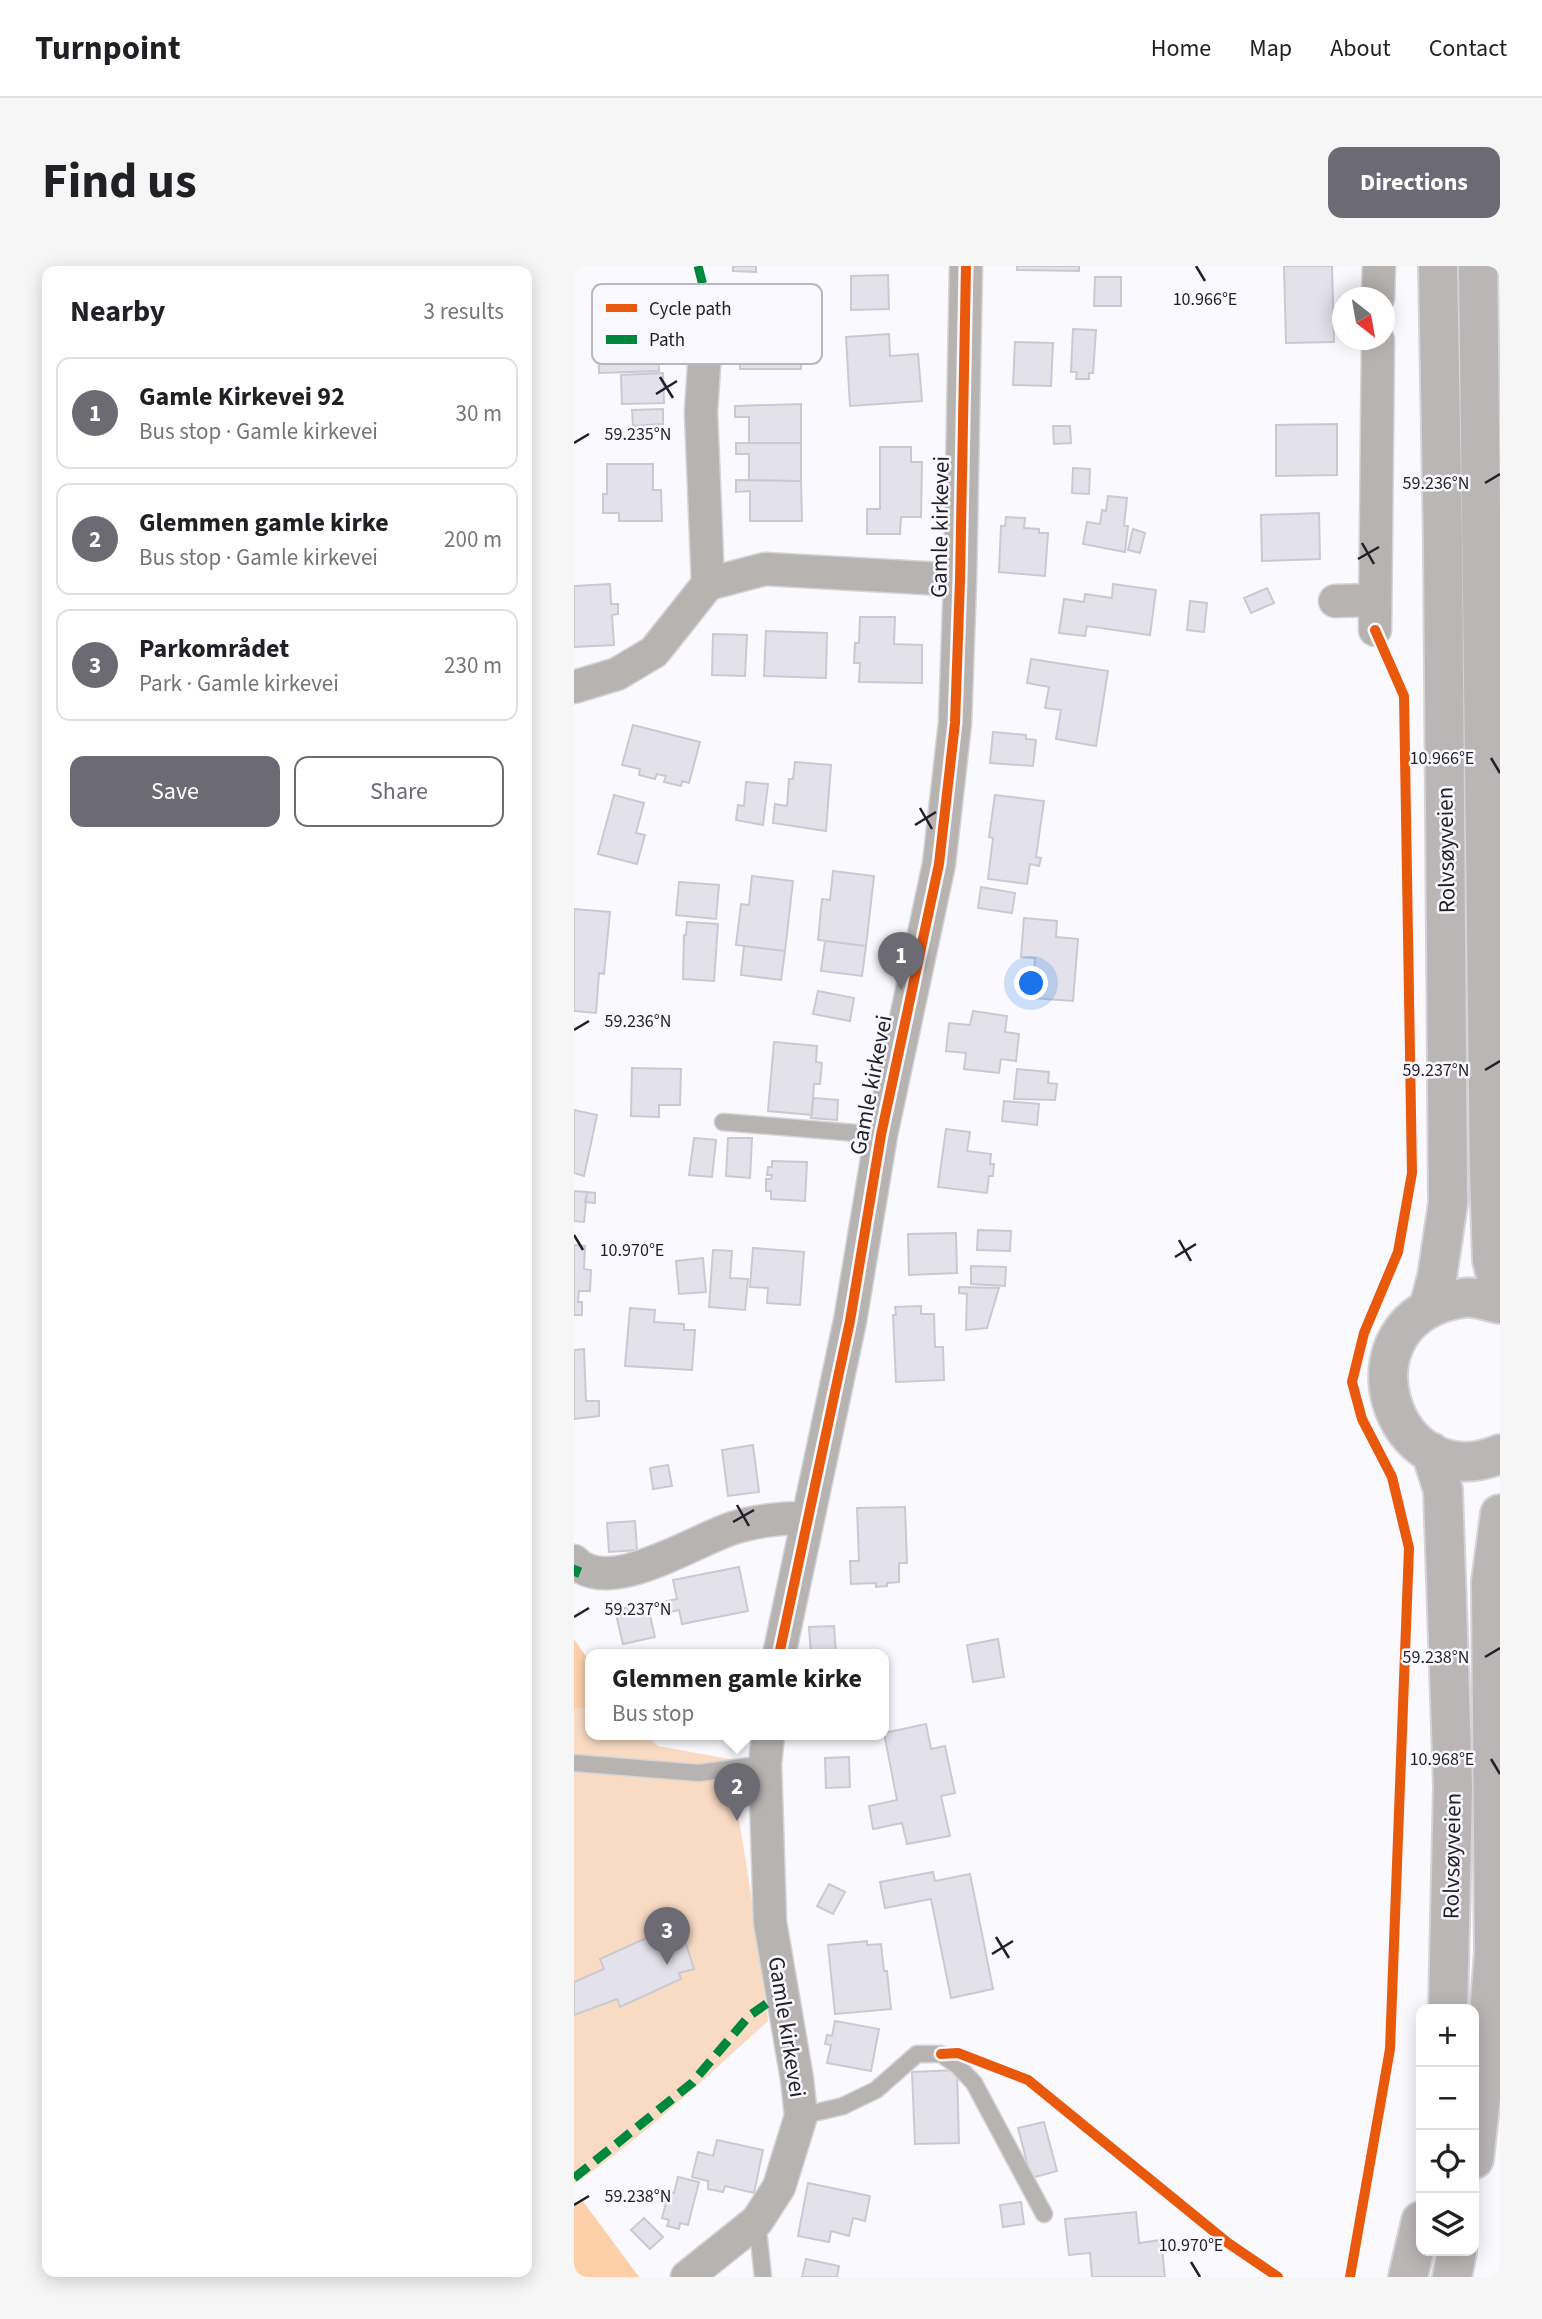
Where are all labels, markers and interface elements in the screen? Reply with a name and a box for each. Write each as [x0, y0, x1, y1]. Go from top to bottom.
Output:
text: Turnpoint [35, 25, 181, 72]
text: Home [1151, 31, 1211, 66]
text: Map [1249, 31, 1292, 66]
text: About [1330, 31, 1391, 66]
text: Contact [1429, 31, 1507, 66]
text: Find us [42, 147, 197, 217]
button: Directions [1328, 147, 1500, 218]
legend [592, 284, 822, 364]
text: 10.966°E [1173, 287, 1237, 312]
north arrow [1332, 287, 1395, 350]
text: Nearby [70, 290, 165, 333]
text: 3 results [424, 295, 504, 328]
text: Cycle path [649, 296, 731, 323]
text: Path [649, 327, 685, 354]
text: Gamle Kirkevei 92 [139, 378, 345, 415]
text: 1 [89, 397, 101, 430]
text: 30 m [455, 397, 502, 430]
text: Bus stop · Gamle kirkevei [139, 415, 378, 448]
text: 59.235°N [605, 422, 671, 447]
street label: Gamle kirkevei [922, 456, 958, 598]
text: 59.236°N [1403, 471, 1469, 496]
text: Glemmen gamle kirke [139, 504, 389, 541]
text: 2 [89, 523, 101, 556]
text: 200 m [444, 523, 502, 556]
text: Bus stop · Gamle kirkevei [139, 541, 378, 574]
text: Parkområdet [139, 630, 289, 667]
text: 3 [89, 649, 101, 682]
text: 230 m [444, 649, 502, 682]
text: Park · Gamle kirkevei [139, 667, 339, 700]
text: 10.966°E [1410, 746, 1474, 771]
button: Save [70, 756, 280, 827]
button: Share [294, 756, 504, 827]
street label: Rolvsøyveien [1428, 787, 1464, 913]
pin: 1 [878, 932, 924, 990]
your location [1014, 966, 1048, 1000]
text: 59.236°N [605, 1009, 671, 1034]
street label: Gamle kirkevei [841, 1012, 901, 1158]
text: 59.237°N [1403, 1058, 1469, 1083]
text: 10.970°E [600, 1238, 664, 1263]
text: 59.237°N [605, 1597, 671, 1622]
text: 59.238°N [1403, 1645, 1469, 1670]
popup [585, 1649, 889, 1740]
text: Glemmen gamle kirke [612, 1660, 862, 1697]
text: Bus stop [612, 1697, 694, 1730]
text: 10.968°E [1410, 1747, 1474, 1772]
pin: 2 [714, 1763, 760, 1821]
street label: Rolvsøyveien [1434, 1793, 1470, 1919]
pin: 3 [644, 1907, 690, 1965]
street label: Gamle kirkevei [760, 1954, 814, 2100]
map controls [1416, 2004, 1479, 2256]
button: + [1416, 2004, 1479, 2067]
button: − [1416, 2067, 1479, 2130]
button: locate [1416, 2130, 1479, 2193]
text: 59.238°N [605, 2184, 671, 2209]
button: layers [1416, 2193, 1479, 2256]
text: 10.970°E [1159, 2233, 1223, 2258]

